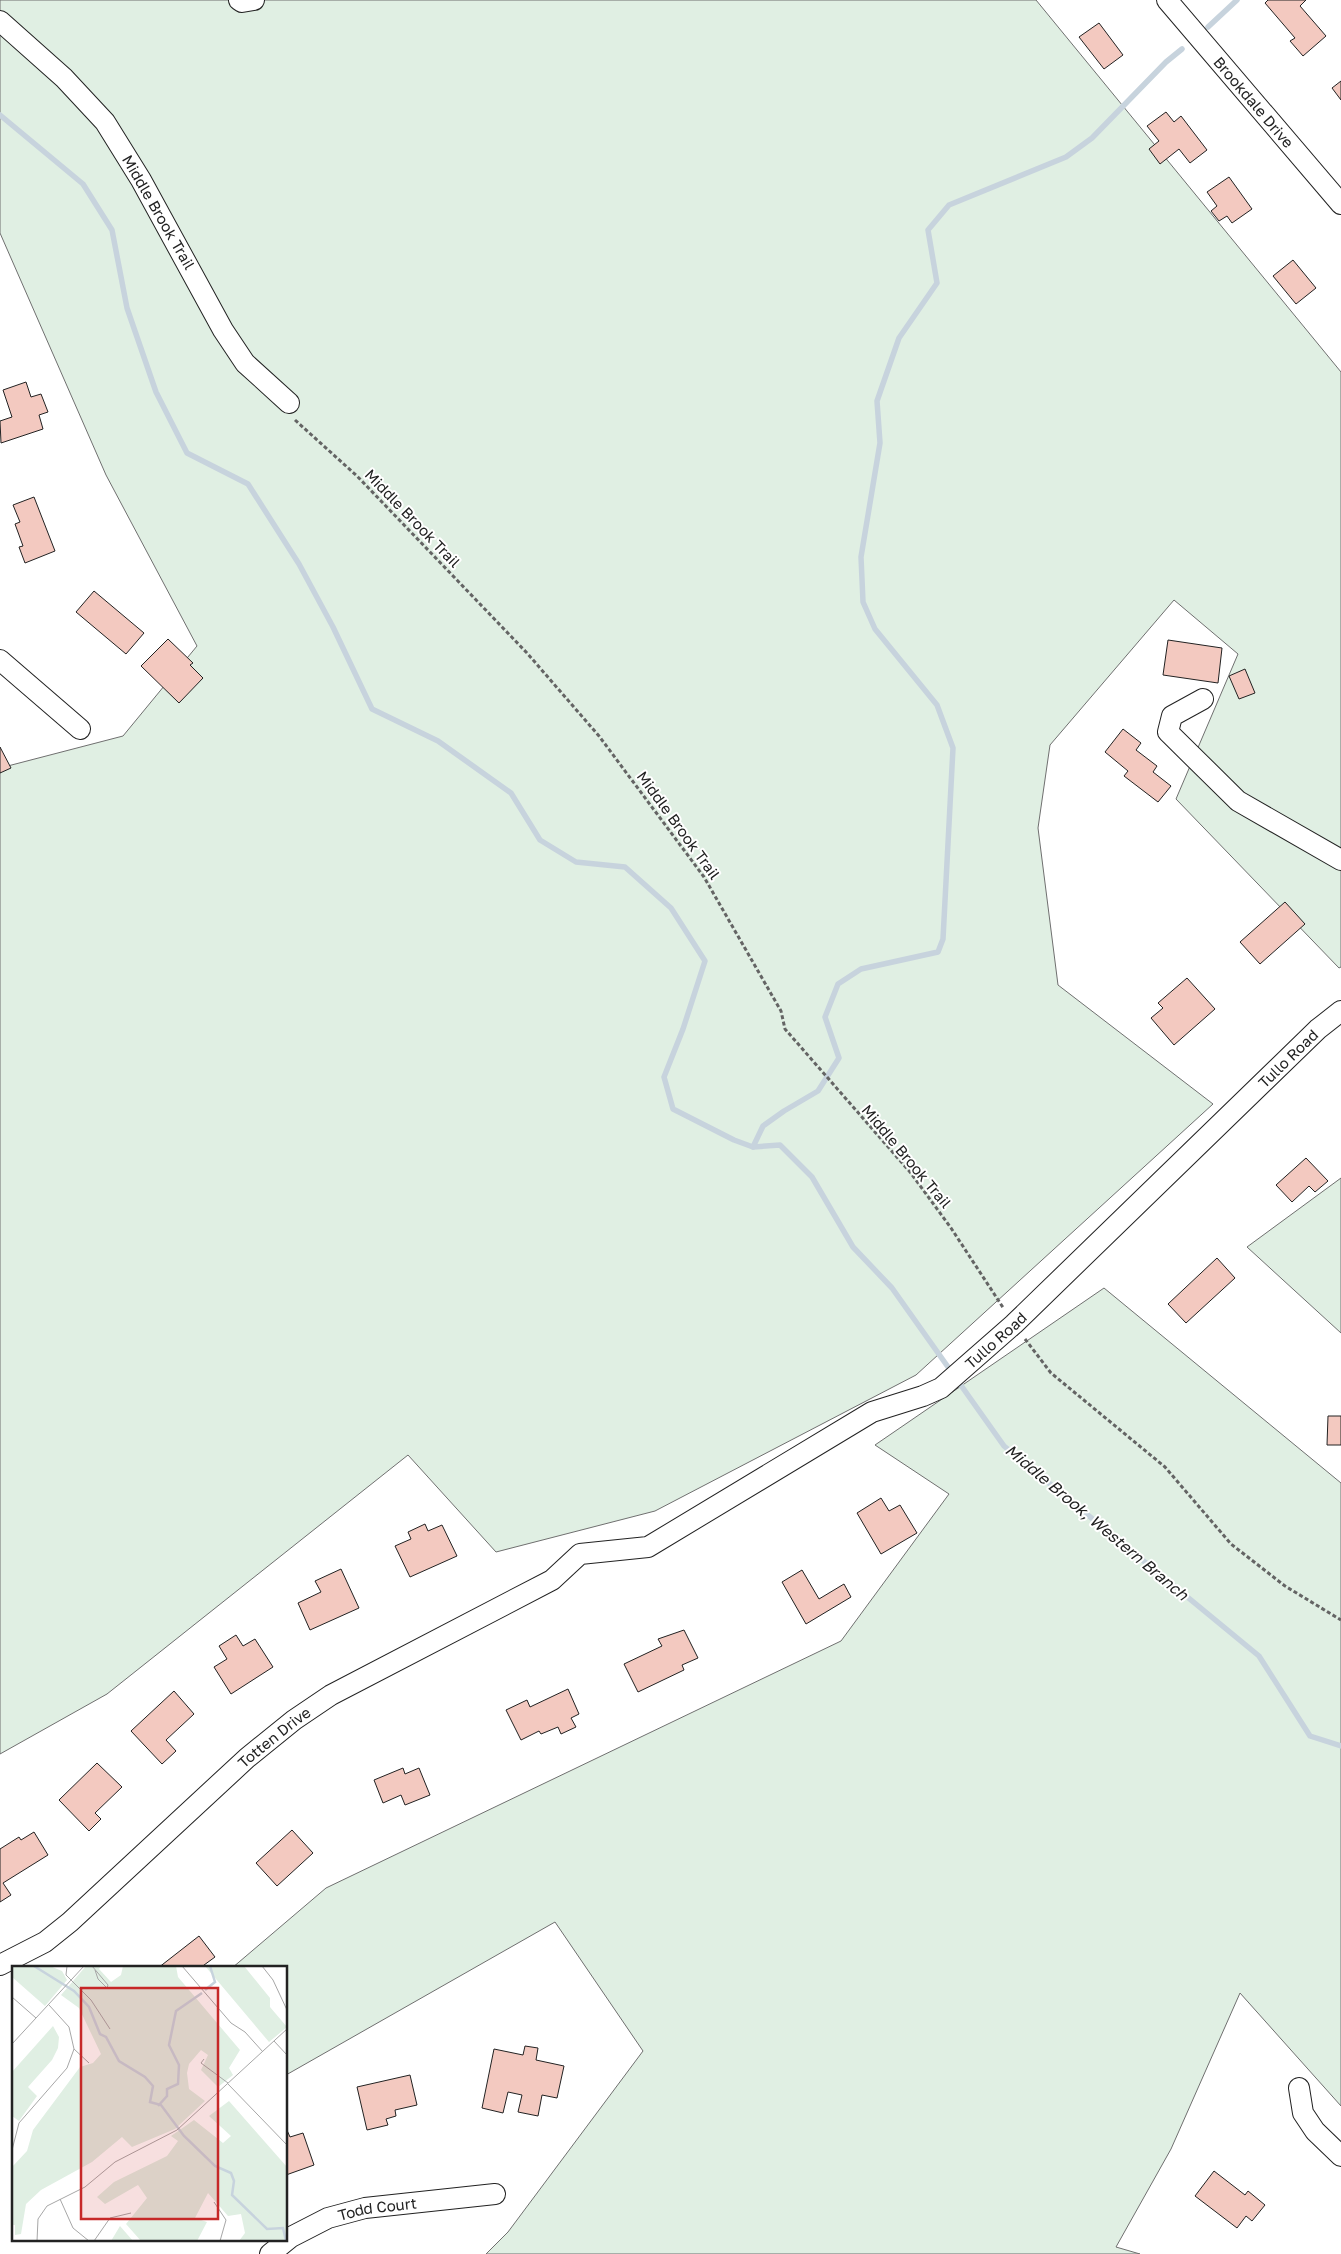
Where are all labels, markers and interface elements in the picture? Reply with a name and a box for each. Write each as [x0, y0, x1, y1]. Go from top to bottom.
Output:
street label: Brookdale Drive [1210, 53, 1298, 151]
street label: Middle Brook Trail [119, 151, 199, 273]
street label: Middle Brook Trail [362, 465, 465, 571]
street label: Middle Brook Trail [634, 767, 724, 883]
street label: Tullo Road [1254, 1025, 1321, 1091]
street label: Middle Brook Trail [859, 1101, 956, 1211]
street label: Tullo Road [961, 1308, 1030, 1372]
water label: Middle Brook, Western Branch [1002, 1440, 1193, 1605]
street label: Totten Drive [234, 1703, 314, 1771]
inset map [12, 1966, 288, 2242]
street label: Todd Court [336, 2193, 418, 2224]

